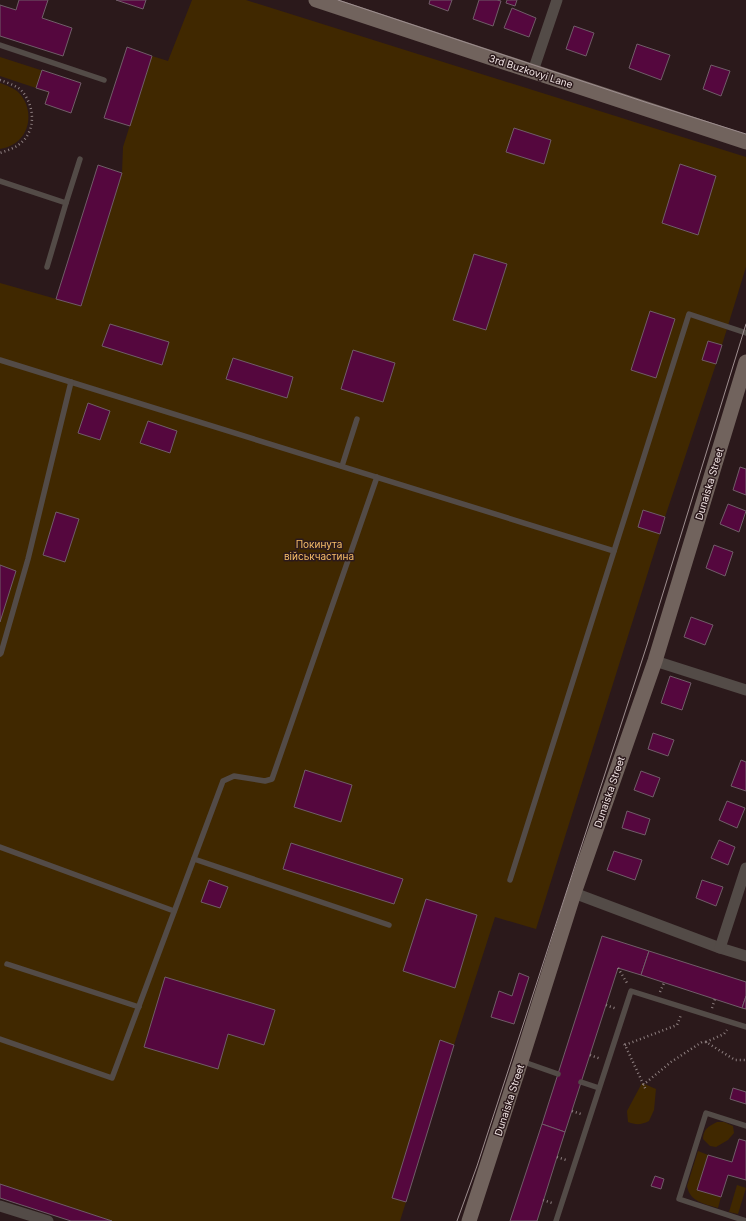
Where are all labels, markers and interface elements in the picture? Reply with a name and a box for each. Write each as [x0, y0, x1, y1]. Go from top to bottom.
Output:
street label: 3rd Buzkovyi Lane [488, 52, 574, 90]
street label: Dunaiska Street [692, 446, 726, 521]
park label: Покинута військчастина [284, 538, 354, 562]
street label: Dunaiska Street [591, 754, 627, 829]
street label: Dunaiska Street [492, 1062, 526, 1137]

